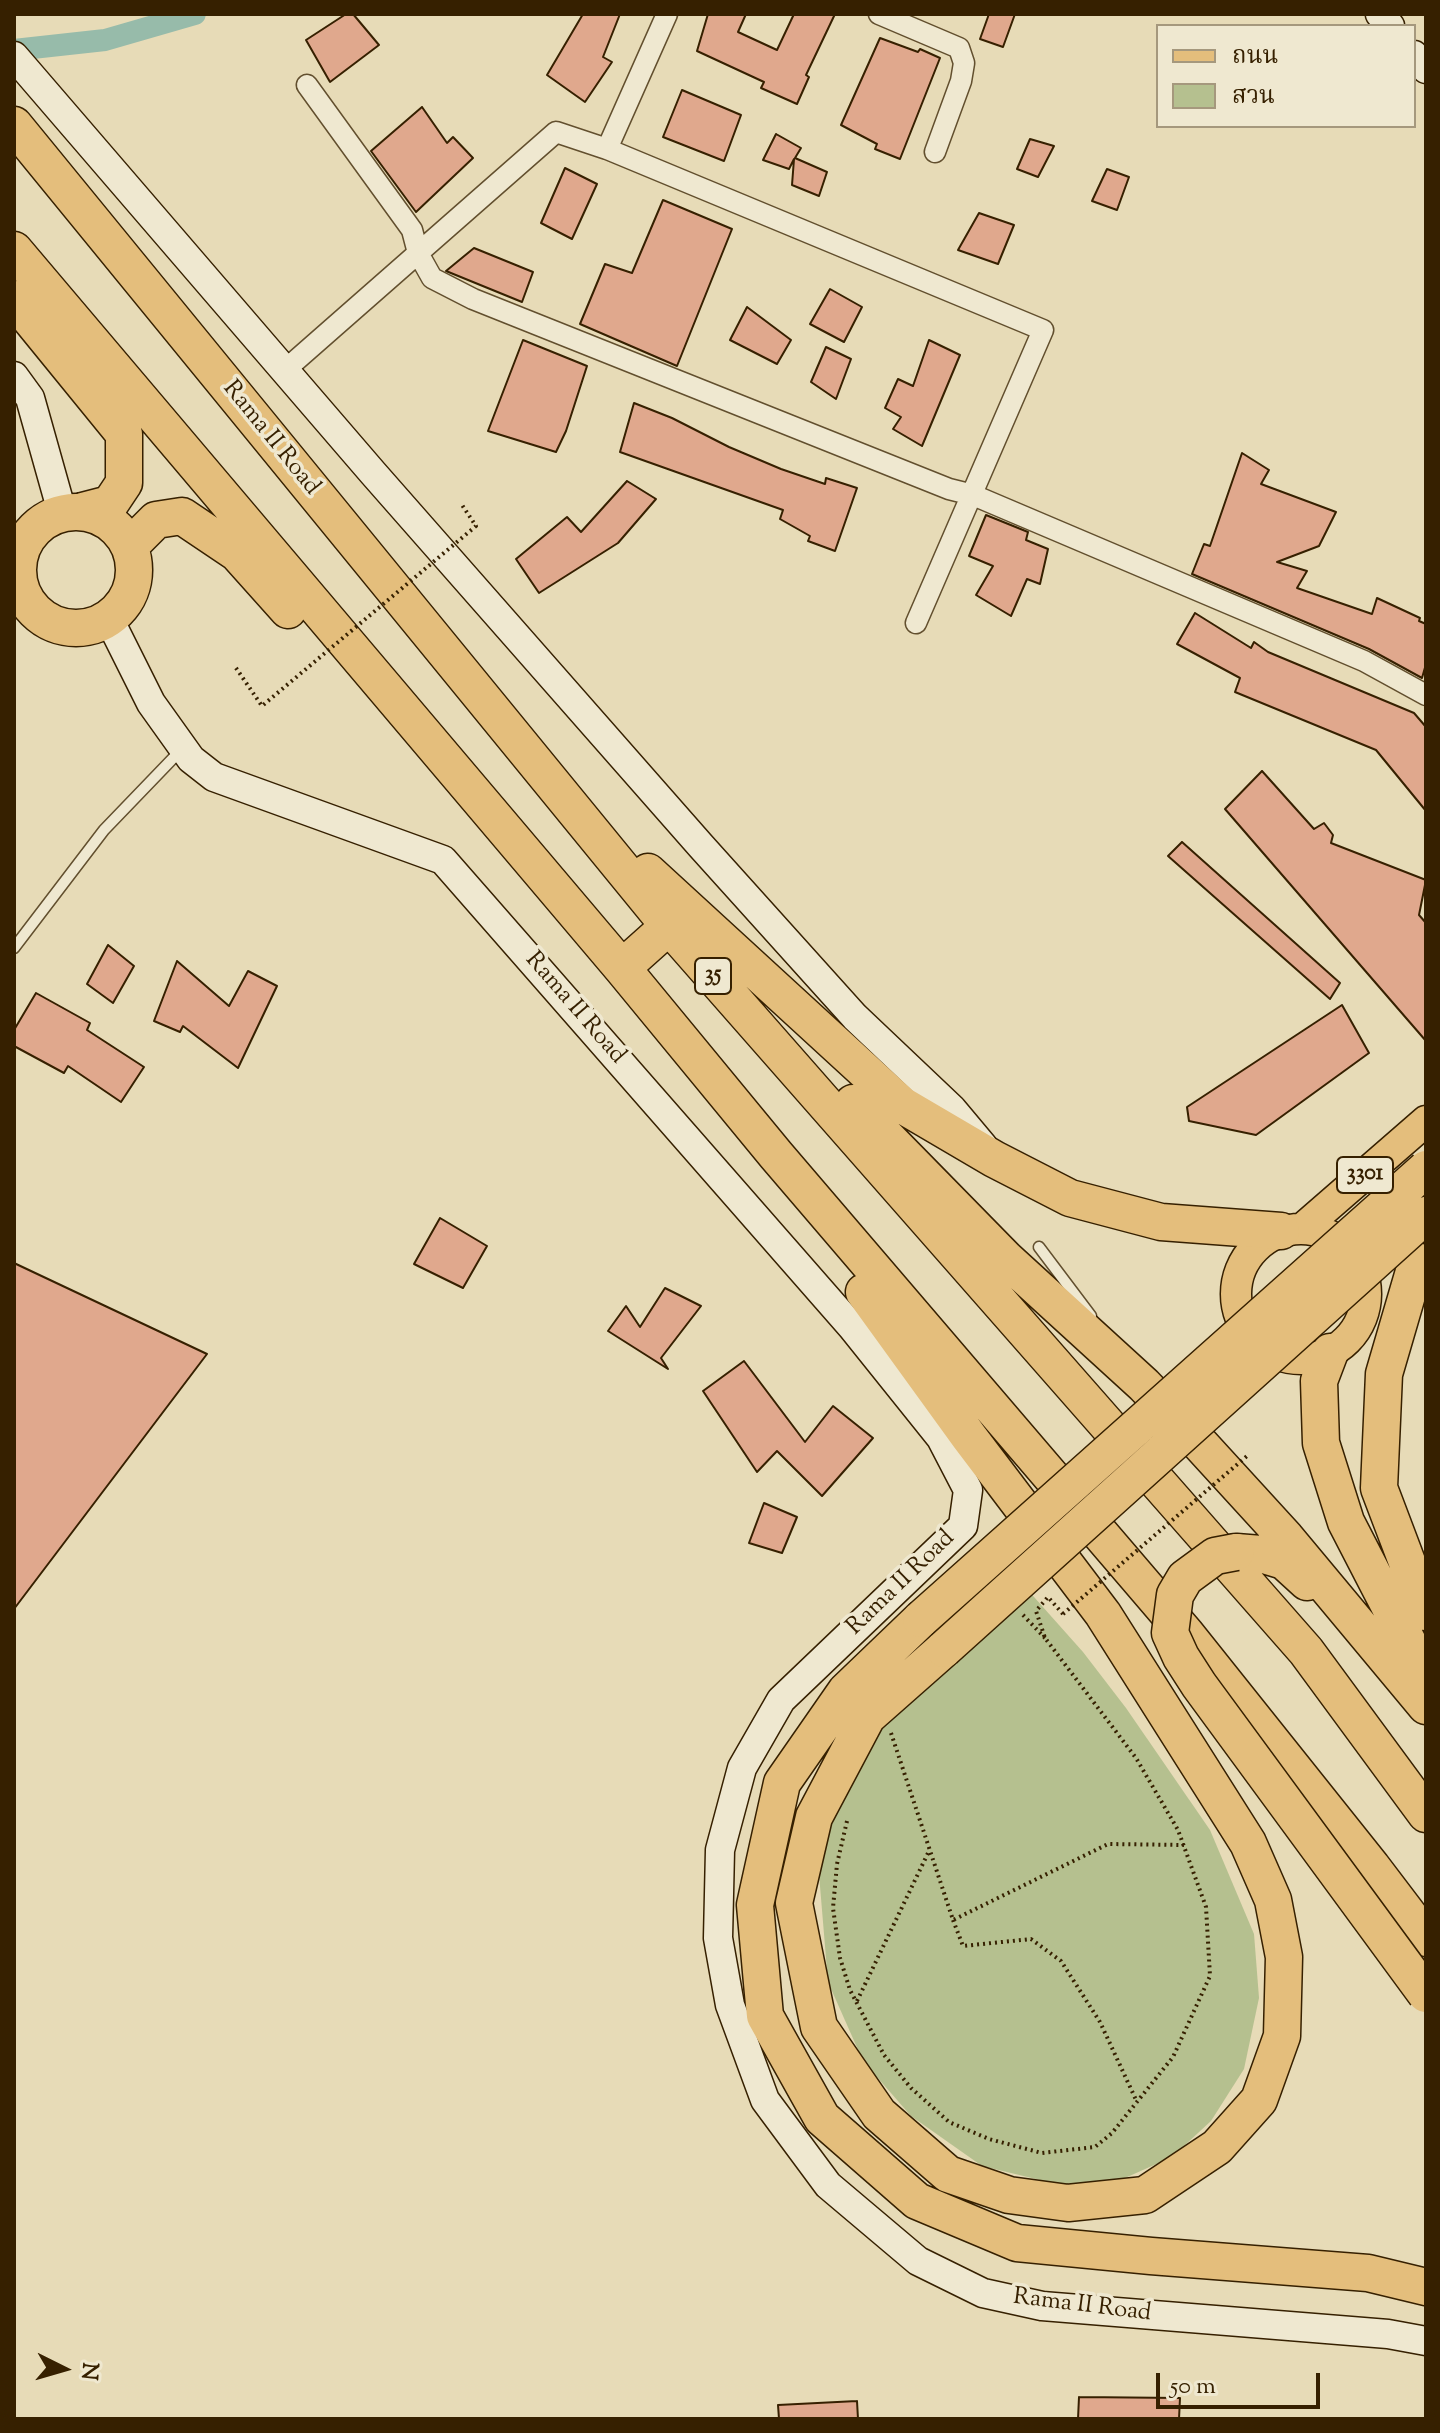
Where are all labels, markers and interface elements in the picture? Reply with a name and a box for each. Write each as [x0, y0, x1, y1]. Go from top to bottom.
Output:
legend [1156, 24, 1416, 128]
text: ถนน [1232, 40, 1278, 74]
text: สวน [1232, 80, 1275, 114]
street label: Rama II Road [215, 376, 325, 502]
street label: Rama II Road [517, 947, 631, 1071]
road number: 35 [695, 958, 731, 994]
road number: 3301 [1337, 1157, 1393, 1193]
street label: Rama II Road [842, 1525, 962, 1643]
street label: Rama II Road [1011, 2284, 1153, 2330]
north arrow [24, 2329, 104, 2409]
scale bar [1160, 2357, 1324, 2407]
text: N [71, 2361, 105, 2381]
text: 50 m [1170, 2370, 1216, 2404]

